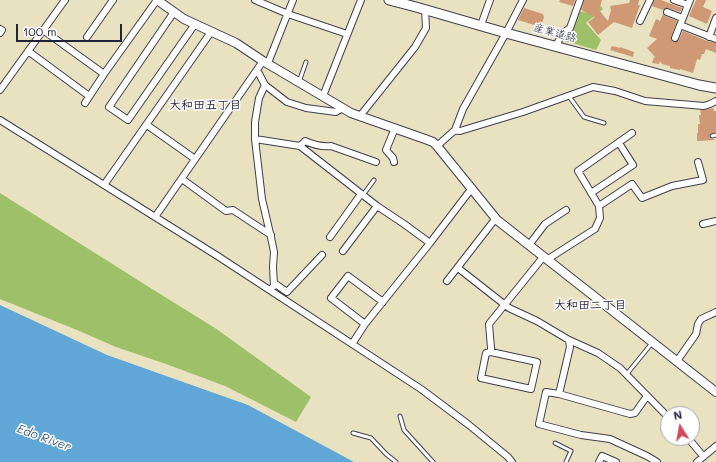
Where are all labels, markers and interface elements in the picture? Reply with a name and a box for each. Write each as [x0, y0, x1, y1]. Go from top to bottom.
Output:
scale bar [18, 16, 124, 42]
street label: 産業道路 [532, 21, 578, 45]
text: 100 m [23, 23, 57, 39]
district label: 大和田五丁目 [169, 98, 241, 112]
district label: 大和田二丁目 [554, 298, 626, 312]
north arrow [660, 406, 700, 446]
text: N [672, 407, 683, 423]
water label: Edo River [15, 422, 73, 454]

